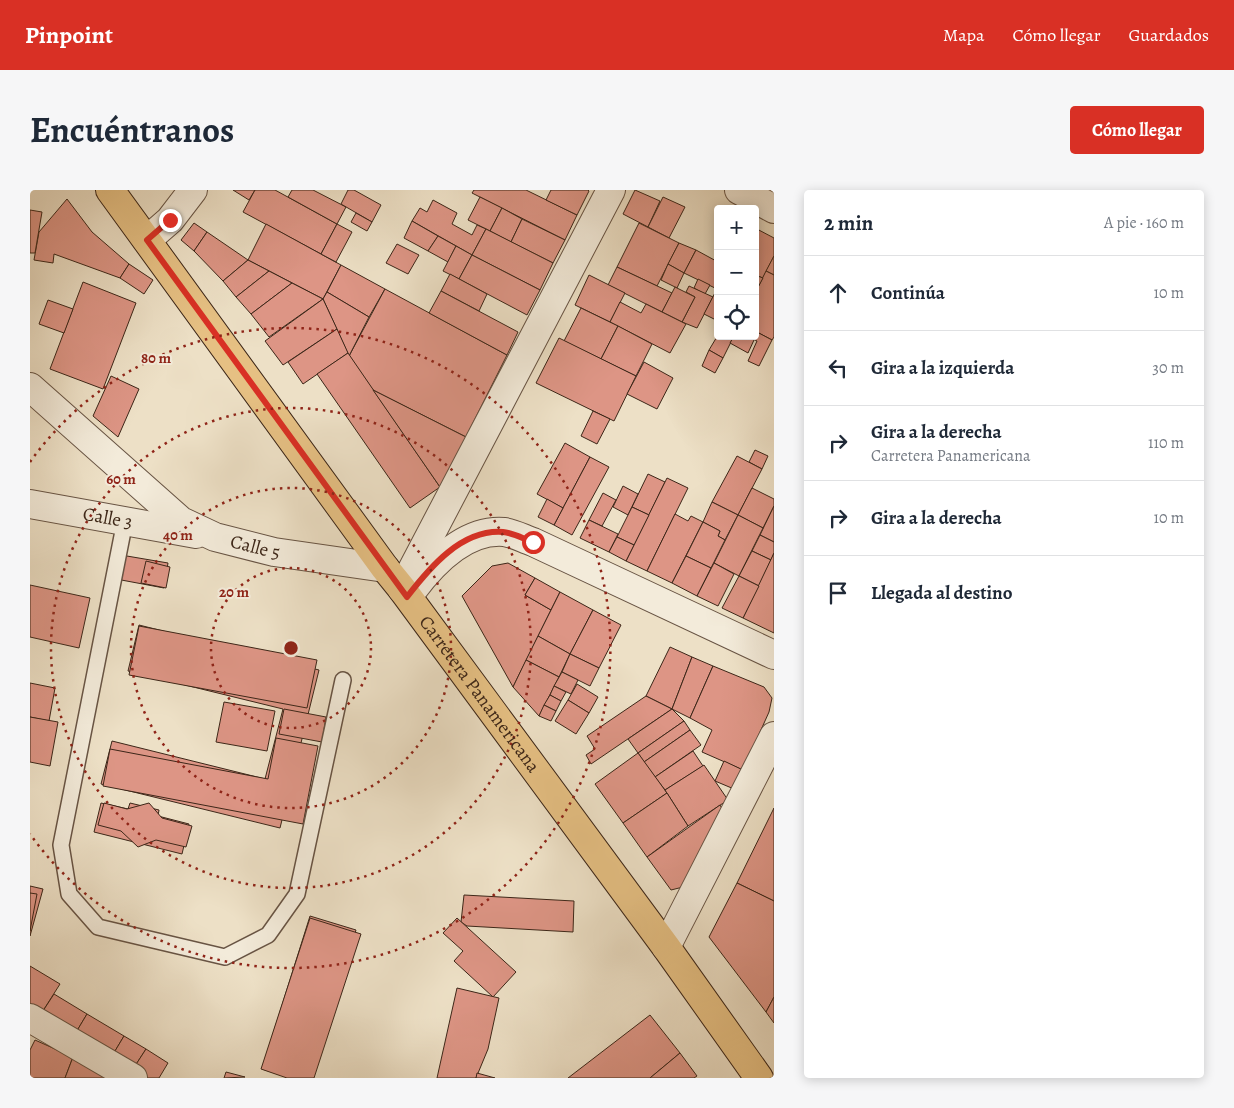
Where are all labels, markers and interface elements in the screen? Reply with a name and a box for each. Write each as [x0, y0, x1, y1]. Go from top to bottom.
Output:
text: Pinpoint [25, 19, 113, 51]
text: Mapa [943, 23, 984, 47]
text: Cómo llegar [1012, 23, 1101, 47]
text: Guardados [1129, 23, 1209, 47]
text: Encuéntranos [30, 106, 234, 154]
button: Cómo llegar [1070, 106, 1204, 154]
map controls [714, 205, 759, 340]
button: + [714, 205, 759, 250]
route end [159, 209, 182, 232]
text: 2 min [824, 209, 873, 237]
text: A pie · 160 m [1104, 212, 1184, 234]
button: − [714, 250, 759, 295]
icon: ahead [824, 279, 852, 307]
text: Continúa [871, 280, 945, 306]
text: 10 m [1154, 282, 1184, 304]
button: locate [714, 295, 759, 340]
text: 80 m [141, 348, 171, 368]
icon: left [824, 354, 852, 382]
text: Gira a la izquierda [871, 355, 1014, 381]
text: 30 m [1152, 357, 1184, 379]
text: Gira a la derecha [871, 419, 1002, 445]
icon: right [824, 429, 852, 457]
text: 110 m [1148, 432, 1184, 454]
text: Carretera Panamericana [871, 445, 1030, 467]
text: 60 m [106, 469, 136, 489]
street label: Calle 3 [81, 501, 135, 535]
icon: right [824, 504, 852, 532]
text: Gira a la derecha [871, 505, 1002, 531]
text: 10 m [1154, 507, 1184, 529]
text: 40 m [163, 525, 193, 545]
street label: Calle 5 [228, 528, 282, 566]
route start [522, 531, 545, 554]
icon: arrive [824, 579, 852, 607]
text: Llegada al destino [871, 580, 1013, 606]
text: 20 m [219, 582, 249, 602]
street label: Carretera Panamericana [413, 610, 546, 778]
centre of rings [282, 639, 300, 657]

